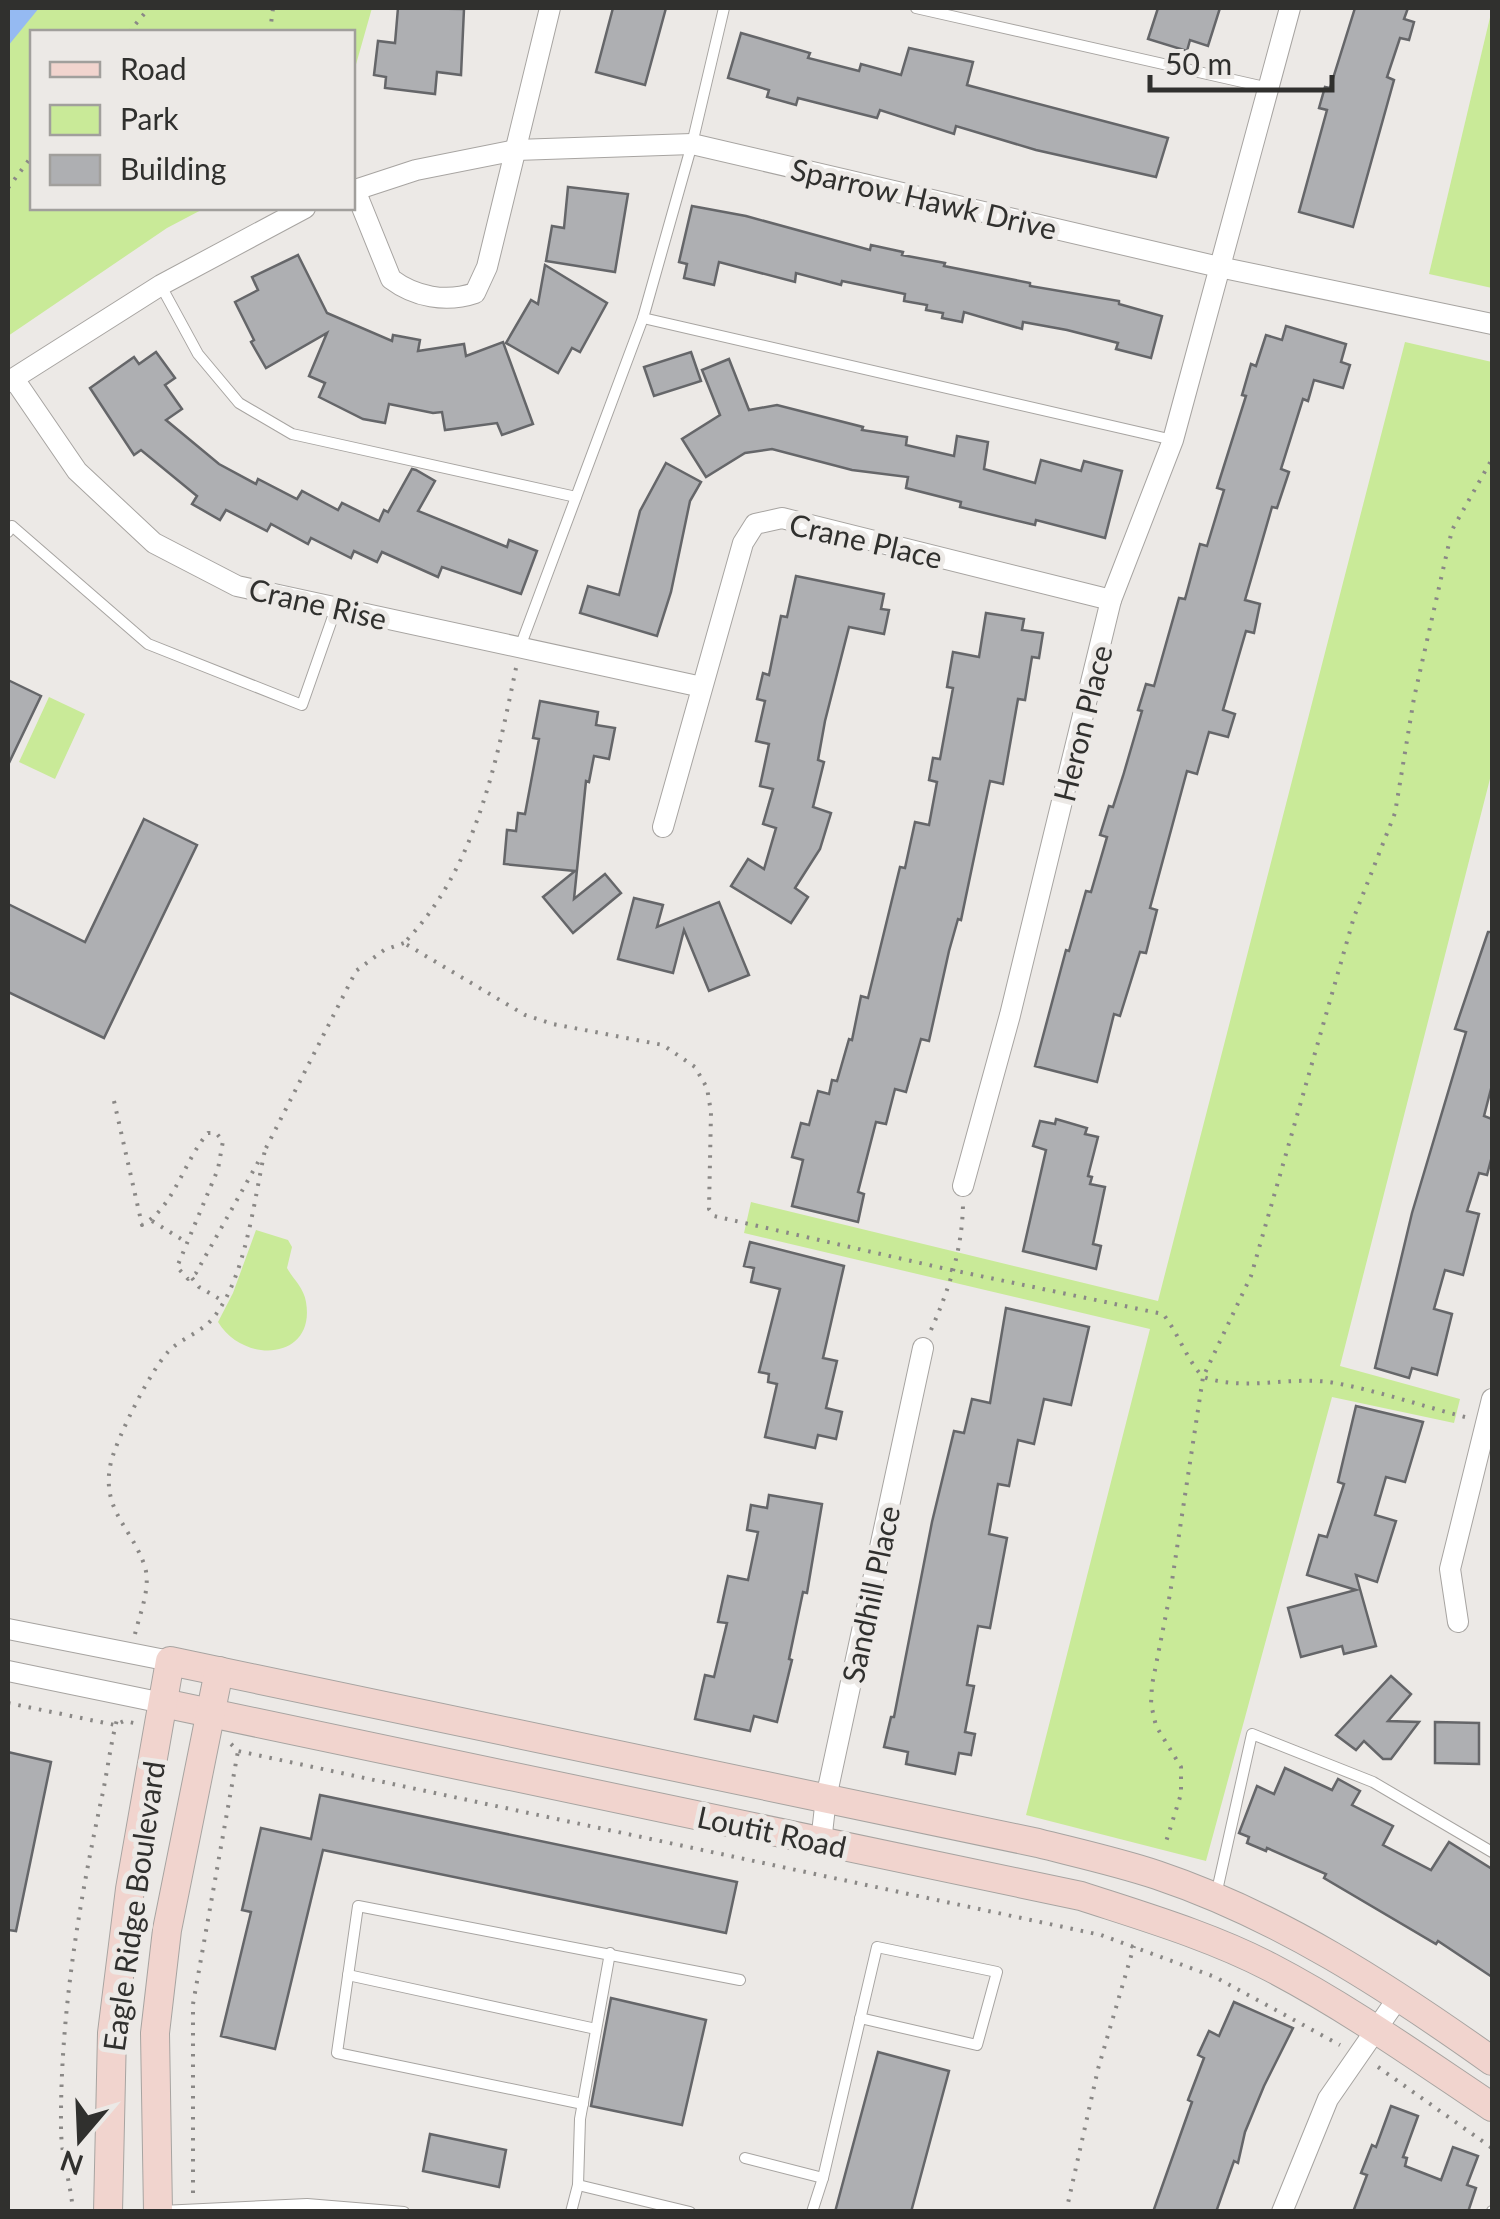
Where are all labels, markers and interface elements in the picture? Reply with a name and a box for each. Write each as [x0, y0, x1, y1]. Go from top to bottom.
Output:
legend [30, 30, 355, 210]
scale bar [1150, 30, 1332, 92]
text: 50 m [1165, 45, 1232, 81]
text: Road [120, 50, 187, 86]
text: Park [120, 100, 179, 136]
text: Building [120, 150, 226, 186]
street label: Sparrow Hawk Drive [788, 150, 1060, 246]
street label: Crane Place [786, 505, 946, 575]
street label: Crane Rise [246, 570, 390, 636]
street label: Heron Place [1045, 641, 1119, 805]
street label: Sandhill Place [834, 1502, 906, 1686]
street label: Eagle Ridge Boulevard [95, 1759, 171, 2053]
street label: Loutit Road [694, 1798, 850, 1864]
north arrow [30, 2089, 130, 2189]
text: N [56, 2144, 87, 2183]

